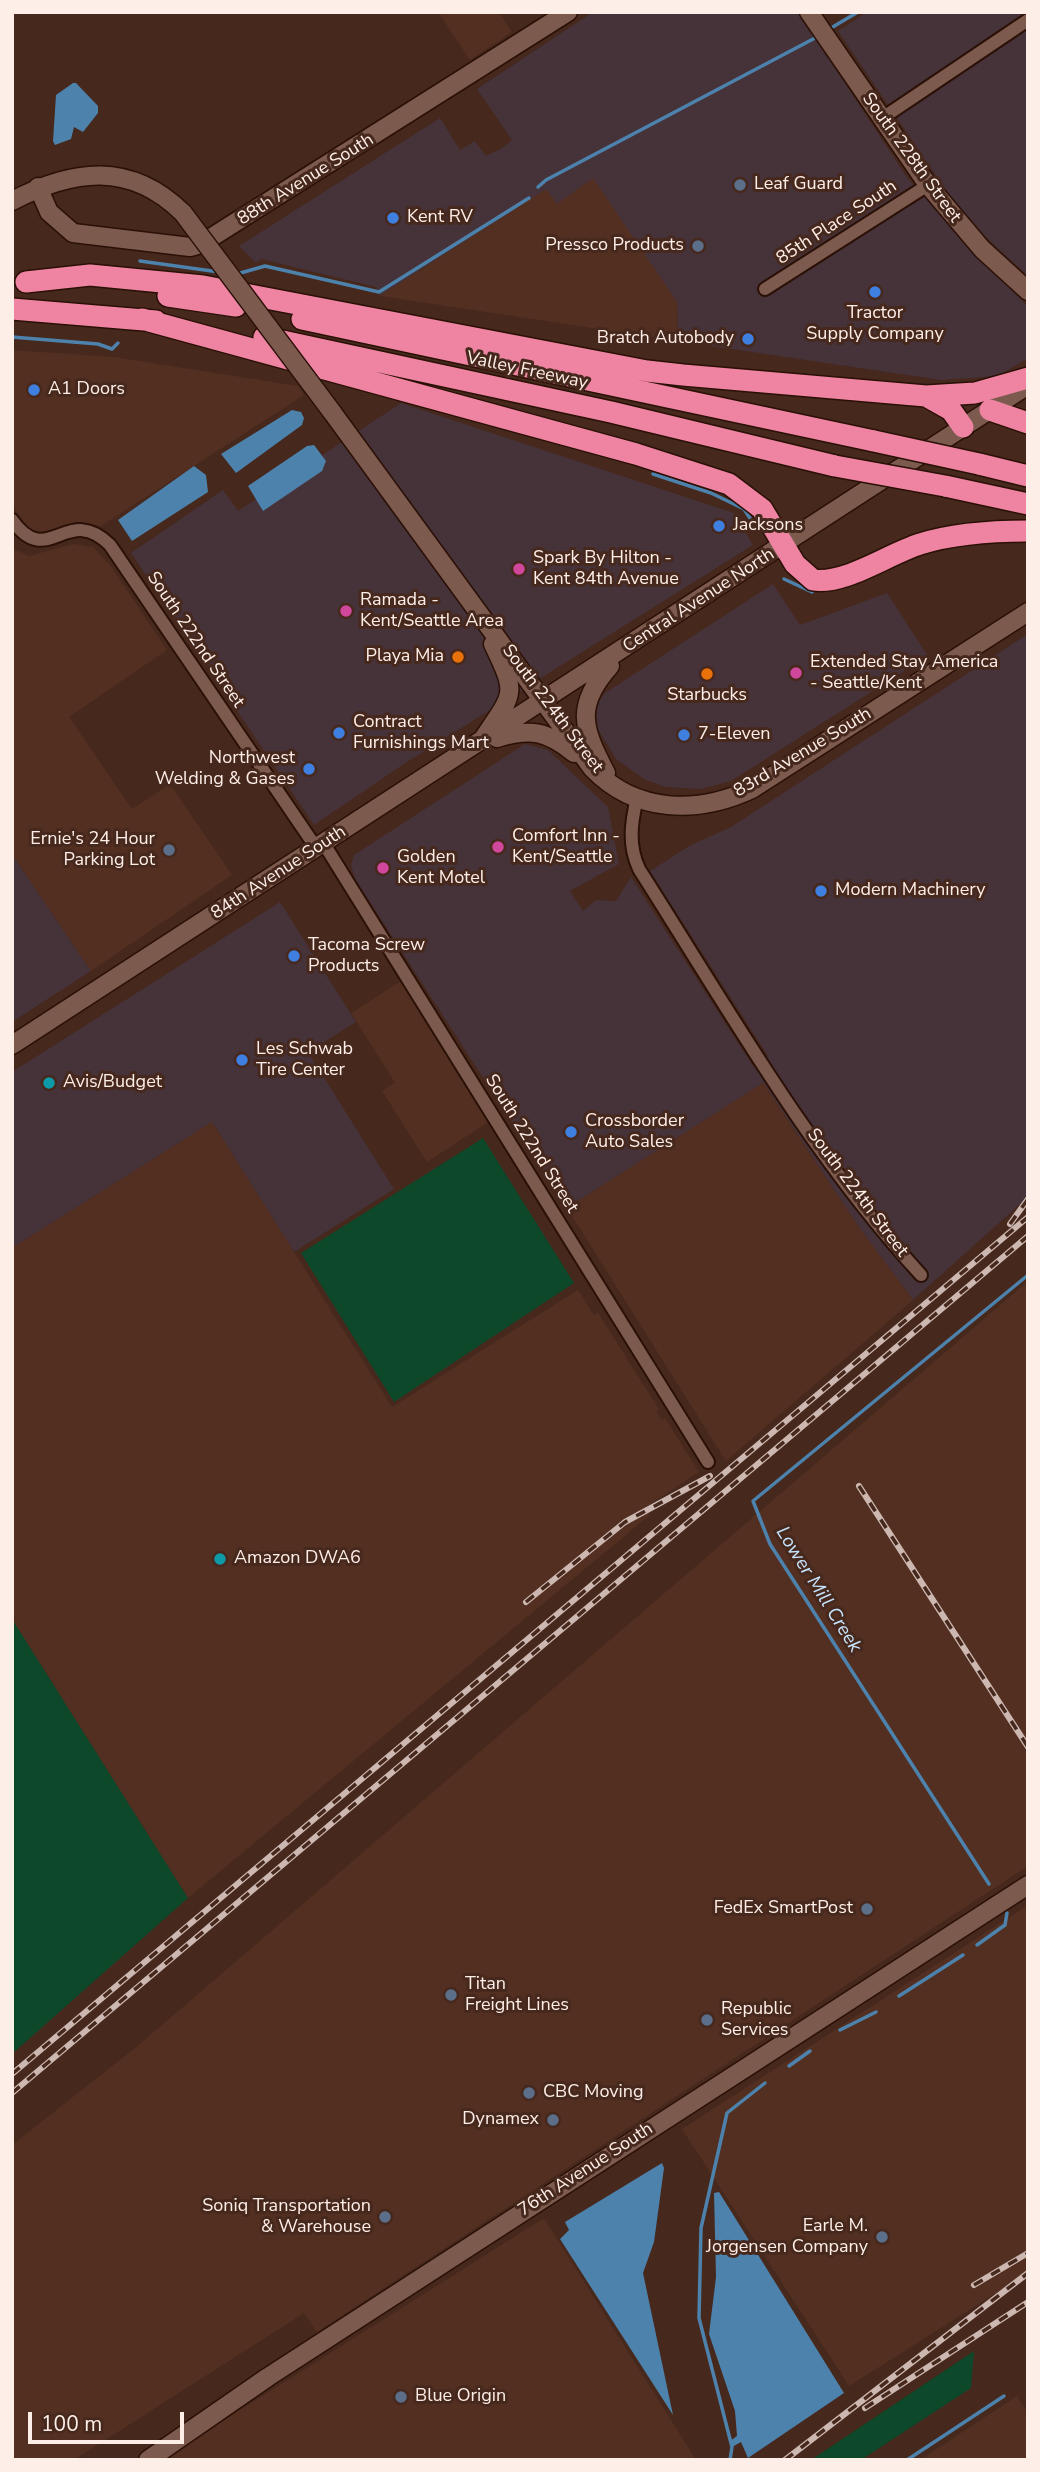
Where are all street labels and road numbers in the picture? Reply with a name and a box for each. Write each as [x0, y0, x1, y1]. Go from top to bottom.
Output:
street label: South 228th Street [857, 89, 965, 227]
street label: 88th Avenue South [234, 129, 378, 231]
street label: 85th Place South [773, 176, 901, 270]
street label: Valley Freeway [464, 348, 590, 394]
street label: Central Avenue North [619, 544, 779, 658]
street label: South 222nd Street [142, 568, 248, 712]
street label: South 224th Street [497, 641, 607, 777]
street label: 83rd Avenue South [730, 703, 876, 803]
street label: 84th Avenue South [208, 821, 350, 925]
street label: South 222nd Street [480, 1071, 582, 1217]
street label: South 224th Street [802, 1125, 912, 1261]
street label: 76th Avenue South [515, 2118, 657, 2222]

